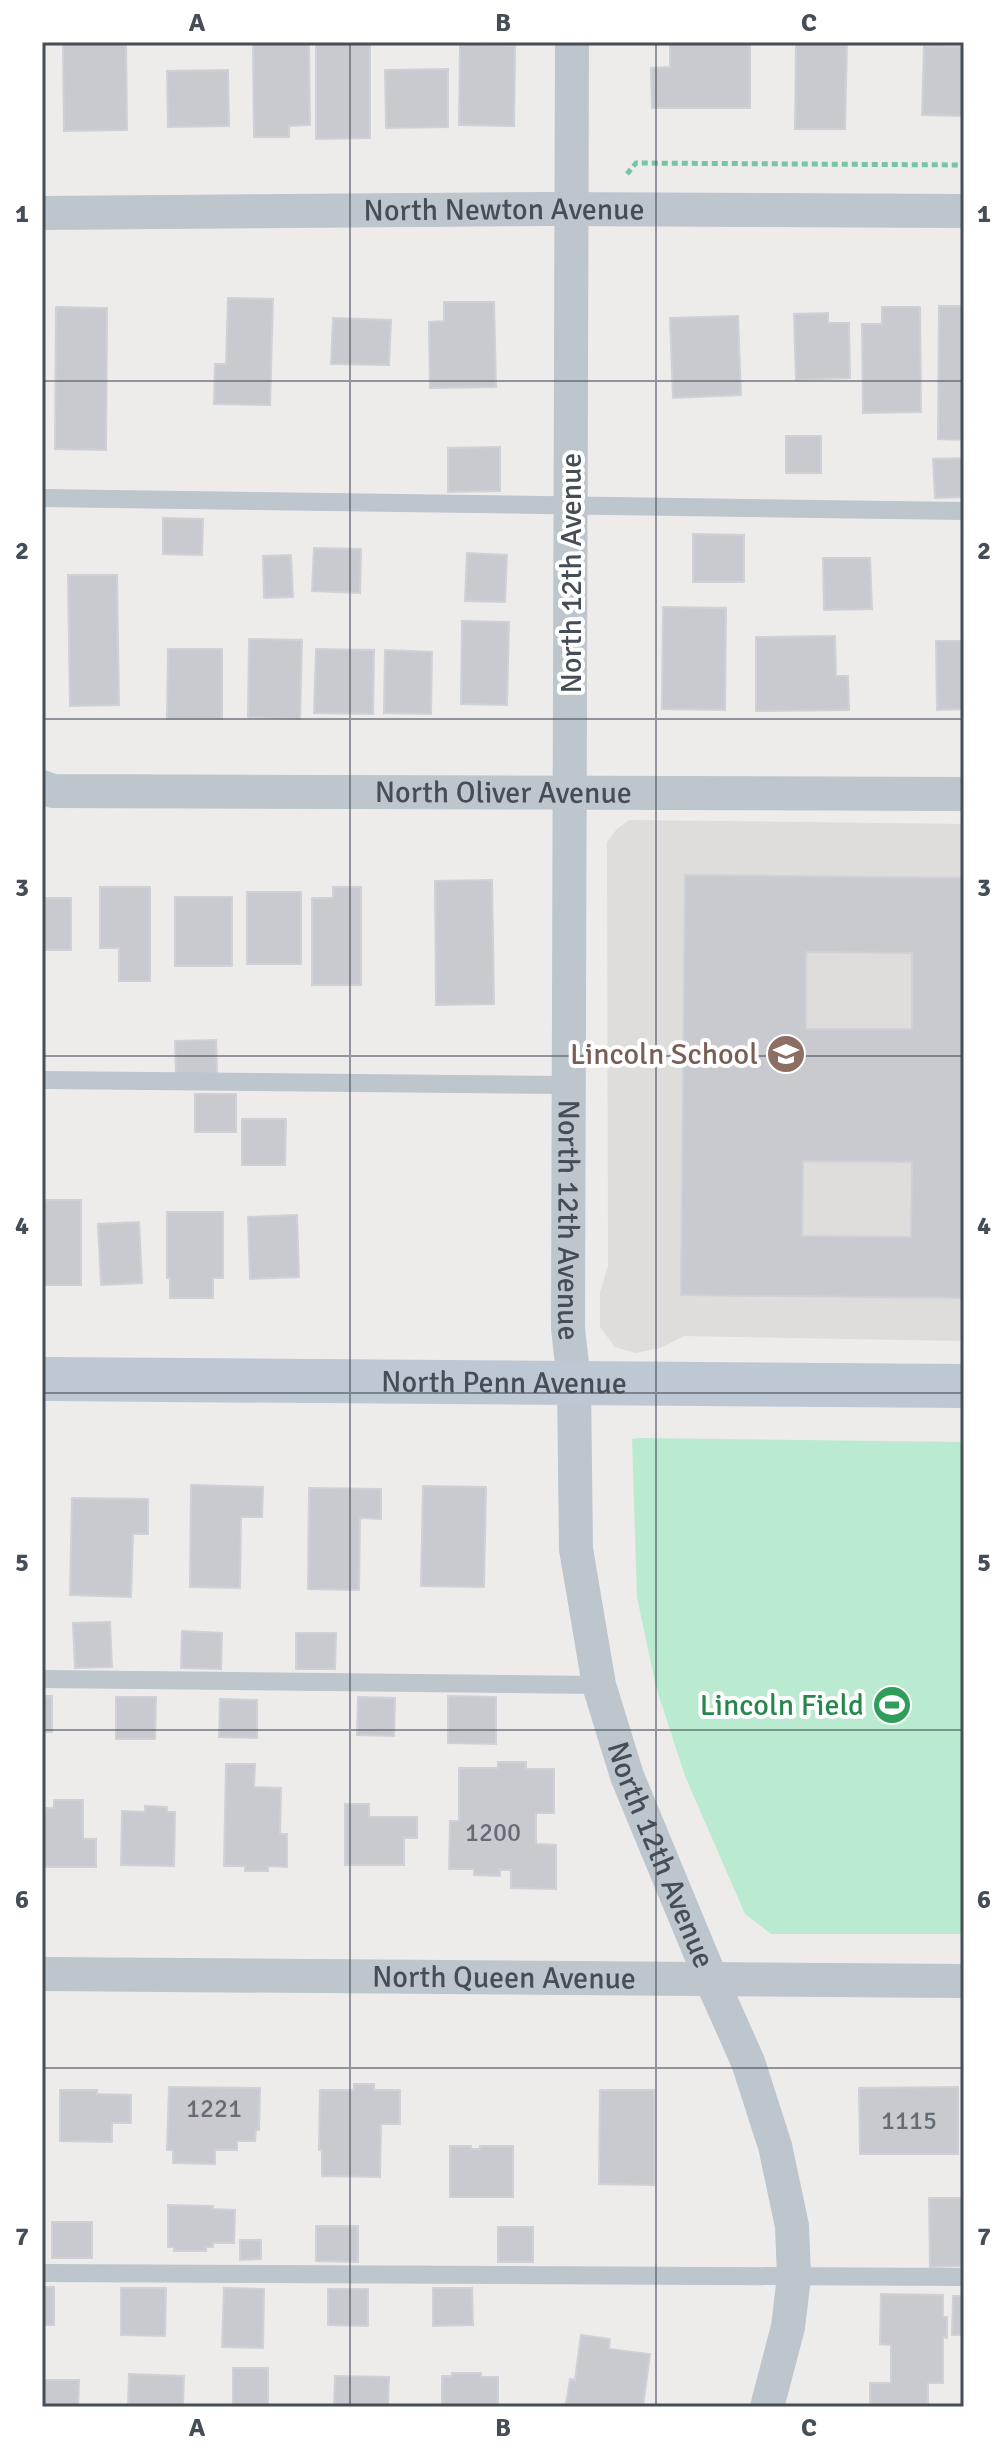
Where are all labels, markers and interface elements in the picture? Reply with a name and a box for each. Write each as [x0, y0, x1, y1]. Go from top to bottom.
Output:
text: A [189, 7, 206, 39]
text: B [495, 7, 511, 39]
text: C [801, 7, 817, 39]
street label: North Newton Avenue [363, 190, 645, 229]
text: 1 [15, 198, 29, 230]
text: 1 [977, 198, 991, 230]
street label: North 12th Avenue [553, 453, 590, 693]
text: 2 [15, 535, 29, 567]
text: 2 [977, 535, 991, 567]
street label: North Oliver Avenue [375, 774, 632, 811]
text: 3 [15, 872, 29, 904]
text: 3 [977, 872, 991, 904]
school or university icon: Lincoln School [765, 1033, 807, 1075]
place label: Lincoln School [570, 1036, 758, 1073]
street label: North 12th Avenue [549, 1099, 588, 1342]
text: 4 [15, 1210, 29, 1242]
text: 4 [977, 1210, 991, 1242]
street label: North Penn Avenue [381, 1363, 627, 1402]
text: 5 [15, 1547, 29, 1579]
text: 5 [977, 1547, 991, 1579]
sports icon: Lincoln Field [871, 1684, 913, 1726]
place label: Lincoln Field [700, 1687, 864, 1724]
street label: North 12th Avenue [599, 1737, 723, 1973]
house number: 1200 [465, 1817, 521, 1849]
text: 6 [15, 1884, 29, 1916]
text: 6 [977, 1884, 991, 1916]
street label: North Queen Avenue [372, 1958, 636, 1997]
house number: 1221 [186, 2093, 242, 2125]
house number: 1115 [881, 2105, 937, 2137]
text: 7 [15, 2221, 29, 2253]
text: 7 [977, 2221, 991, 2253]
text: A [189, 2412, 206, 2444]
text: B [495, 2412, 511, 2444]
text: C [801, 2412, 817, 2444]

